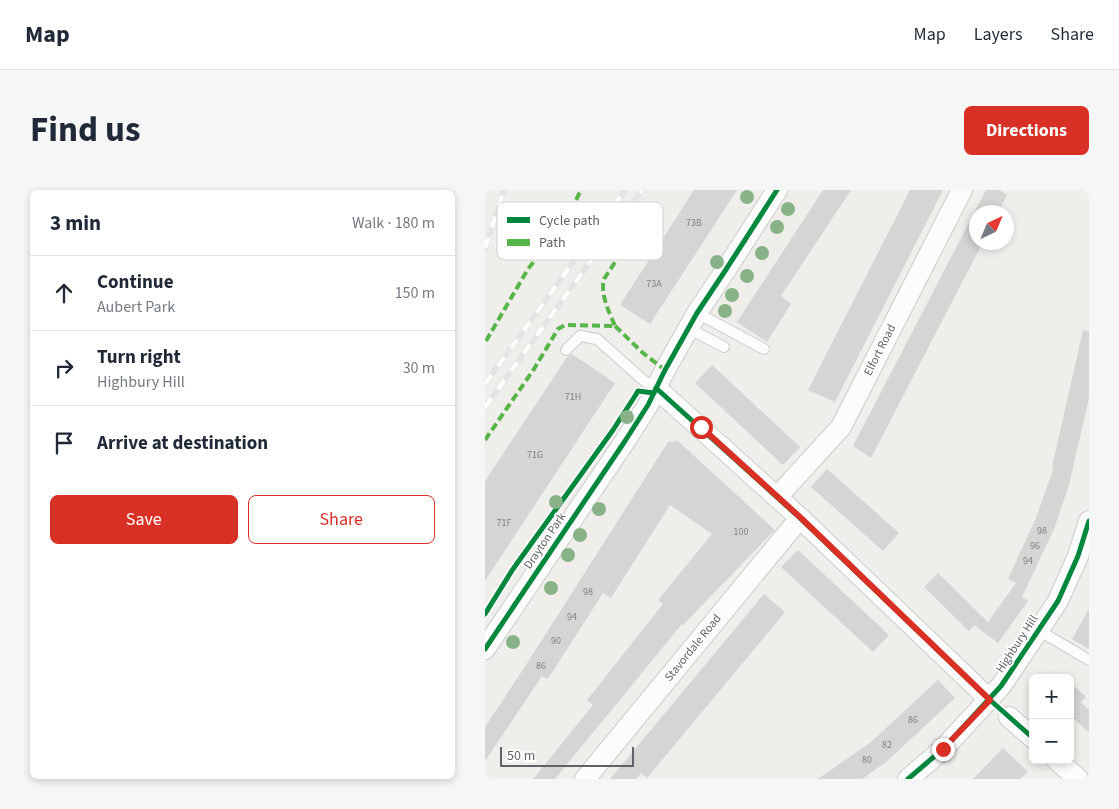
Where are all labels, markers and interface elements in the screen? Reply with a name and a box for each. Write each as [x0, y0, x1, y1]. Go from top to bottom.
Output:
text: Map [25, 17, 70, 52]
text: Map [914, 22, 946, 47]
text: Layers [974, 22, 1023, 47]
text: Share [1051, 22, 1094, 47]
text: Find us [30, 105, 140, 155]
button: Directions [964, 106, 1089, 155]
legend [497, 202, 663, 260]
north arrow [969, 205, 1014, 250]
text: 3 min [50, 208, 101, 238]
text: Cycle path [539, 211, 600, 231]
text: Walk · 180 m [352, 212, 435, 234]
house number: 73B [686, 216, 702, 230]
text: Path [539, 233, 566, 253]
text: Continue [97, 269, 174, 296]
house number: 73A [646, 277, 662, 291]
icon: ahead [50, 279, 78, 307]
text: 150 m [395, 282, 435, 304]
text: Aubert Park [97, 296, 175, 318]
street label: Elfort Road [860, 321, 900, 379]
text: Turn right [97, 344, 181, 371]
icon: right [50, 354, 78, 382]
text: 30 m [403, 357, 435, 379]
text: Highbury Hill [97, 371, 185, 393]
house number: 71H [565, 390, 581, 404]
route start [690, 416, 713, 439]
icon: arrive [50, 429, 78, 457]
text: Arrive at destination [97, 430, 268, 457]
house number: 71G [527, 448, 543, 462]
button: Save [50, 495, 238, 544]
button: Share [248, 495, 435, 544]
street label: Drayton Park [520, 509, 570, 573]
house number: 71F [497, 516, 511, 530]
house number: 98 [1037, 524, 1047, 538]
house number: 100 [734, 525, 748, 539]
house number: 96 [1030, 539, 1040, 553]
house number: 94 [1023, 554, 1033, 568]
house number: 98 [583, 585, 593, 599]
house number: 94 [567, 610, 577, 624]
street label: Stavordale Road [661, 611, 725, 685]
street label: Highbury Hill [992, 612, 1042, 676]
house number: 90 [551, 634, 561, 648]
house number: 86 [536, 659, 546, 673]
map controls [1029, 674, 1074, 764]
button: + [1029, 674, 1074, 719]
house number: 86 [908, 713, 918, 727]
button: − [1029, 719, 1074, 764]
house number: 82 [882, 738, 892, 752]
route end [932, 738, 955, 761]
scale bar [500, 744, 634, 767]
text: 50 m [507, 746, 535, 766]
house number: 80 [862, 753, 872, 767]

